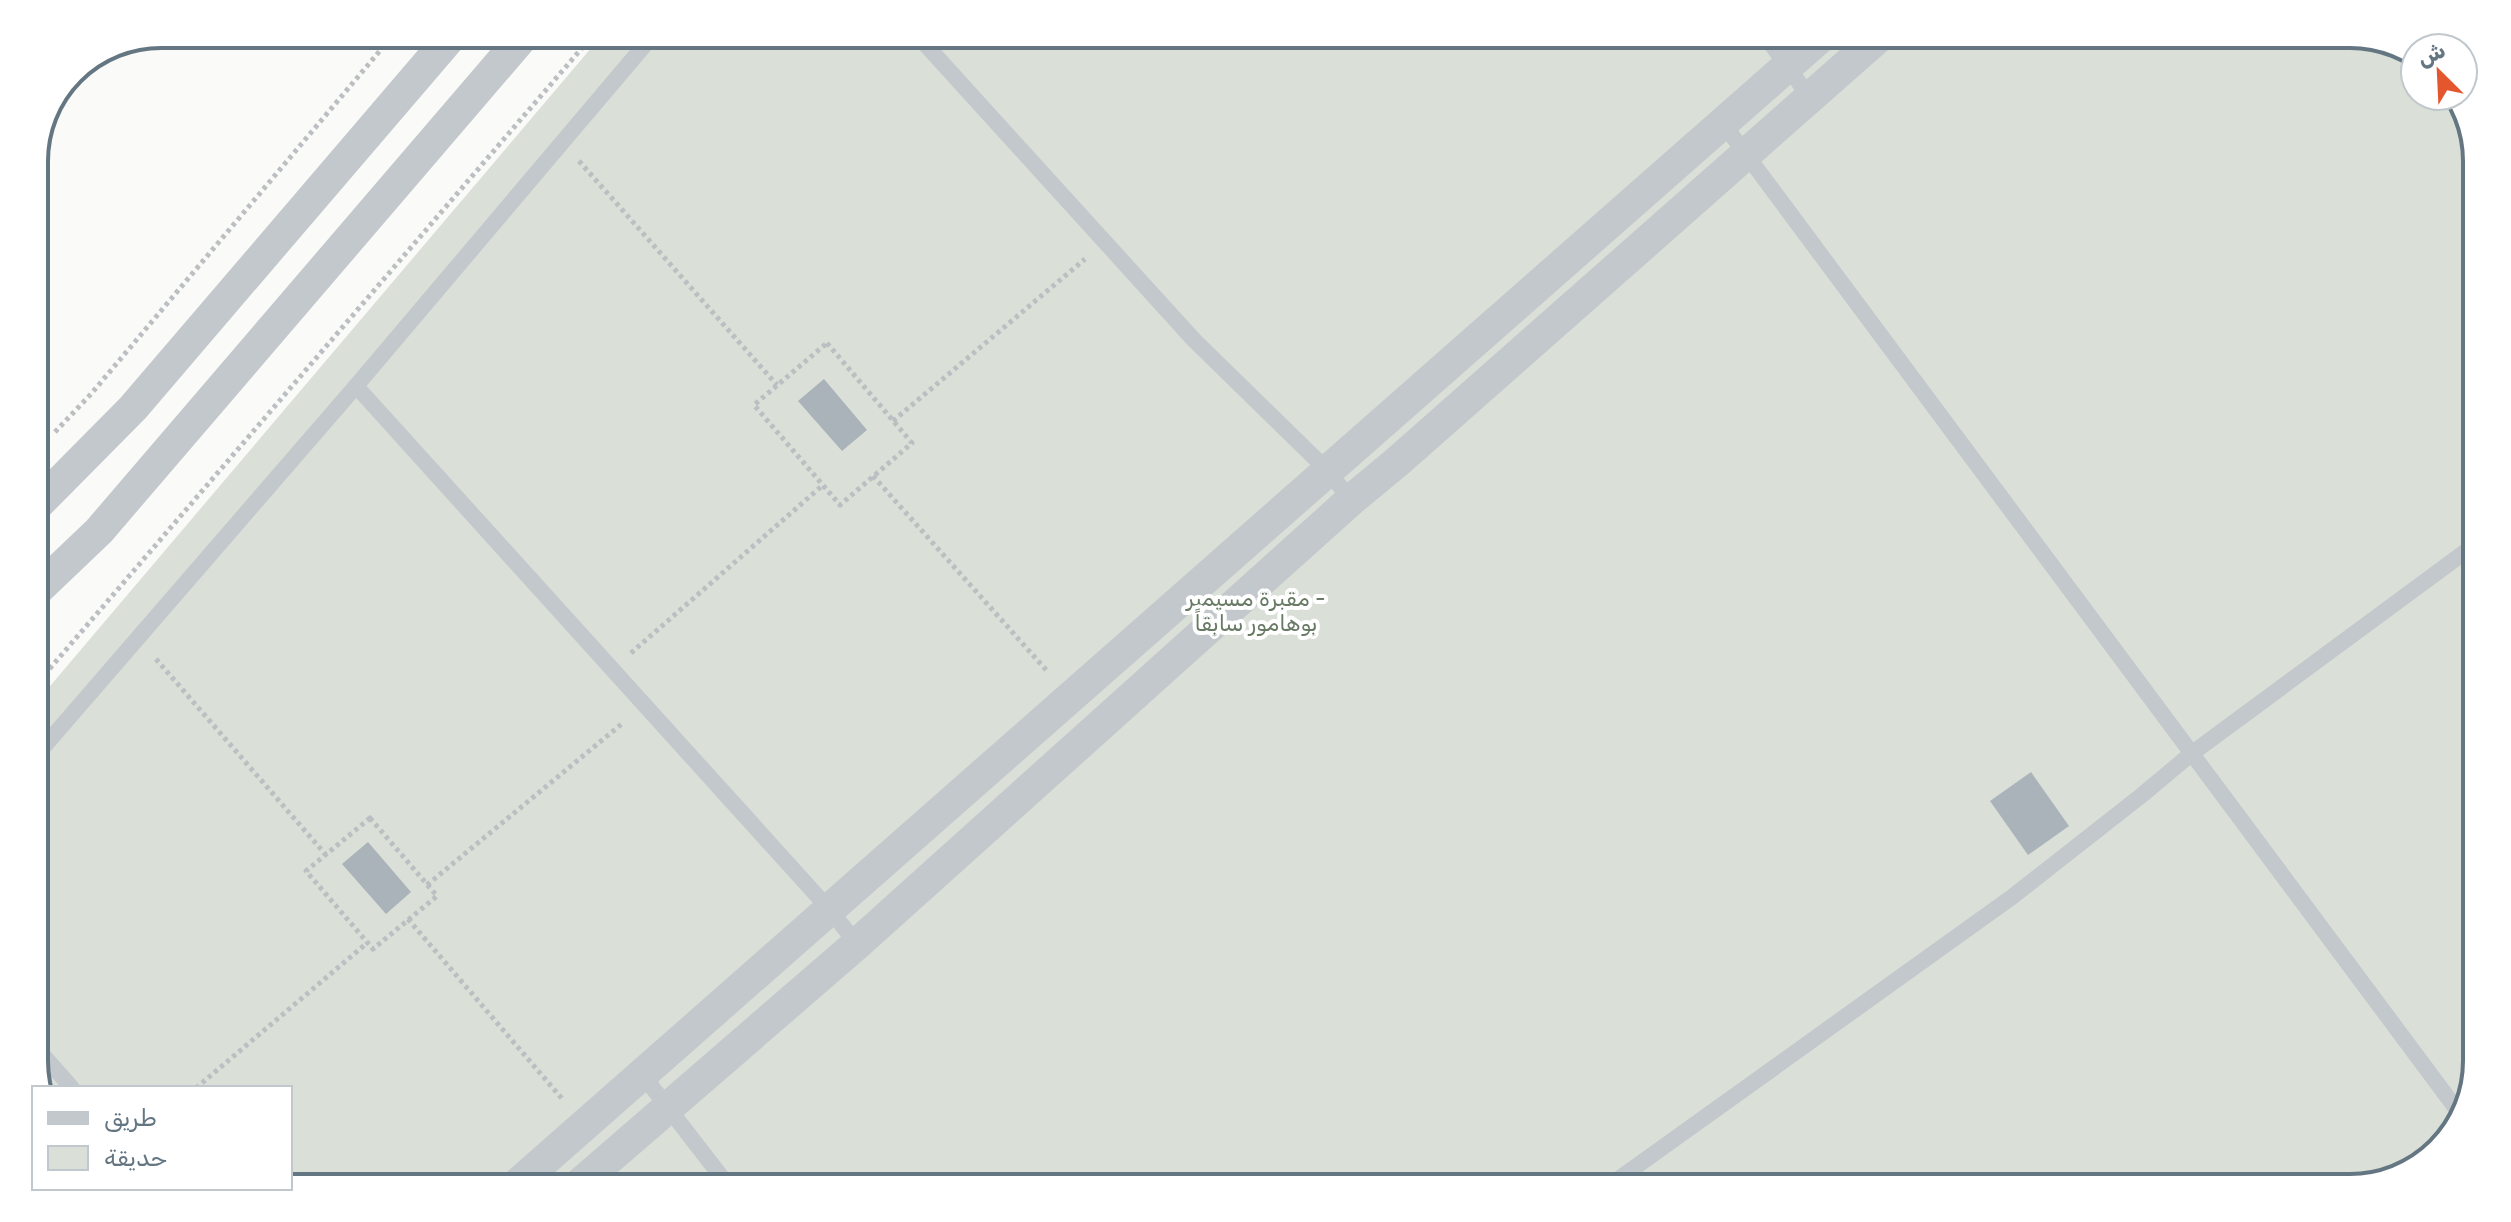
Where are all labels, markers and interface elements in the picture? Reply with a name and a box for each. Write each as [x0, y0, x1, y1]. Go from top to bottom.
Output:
north arrow [2399, 32, 2479, 112]
text: ش [2413, 36, 2449, 72]
park label: مقبرة مسيمير - بوهامور سابقاً [1184, 585, 1326, 637]
legend [32, 1086, 292, 1190]
text: طريق [104, 1104, 157, 1132]
text: حديقة [104, 1144, 167, 1172]

